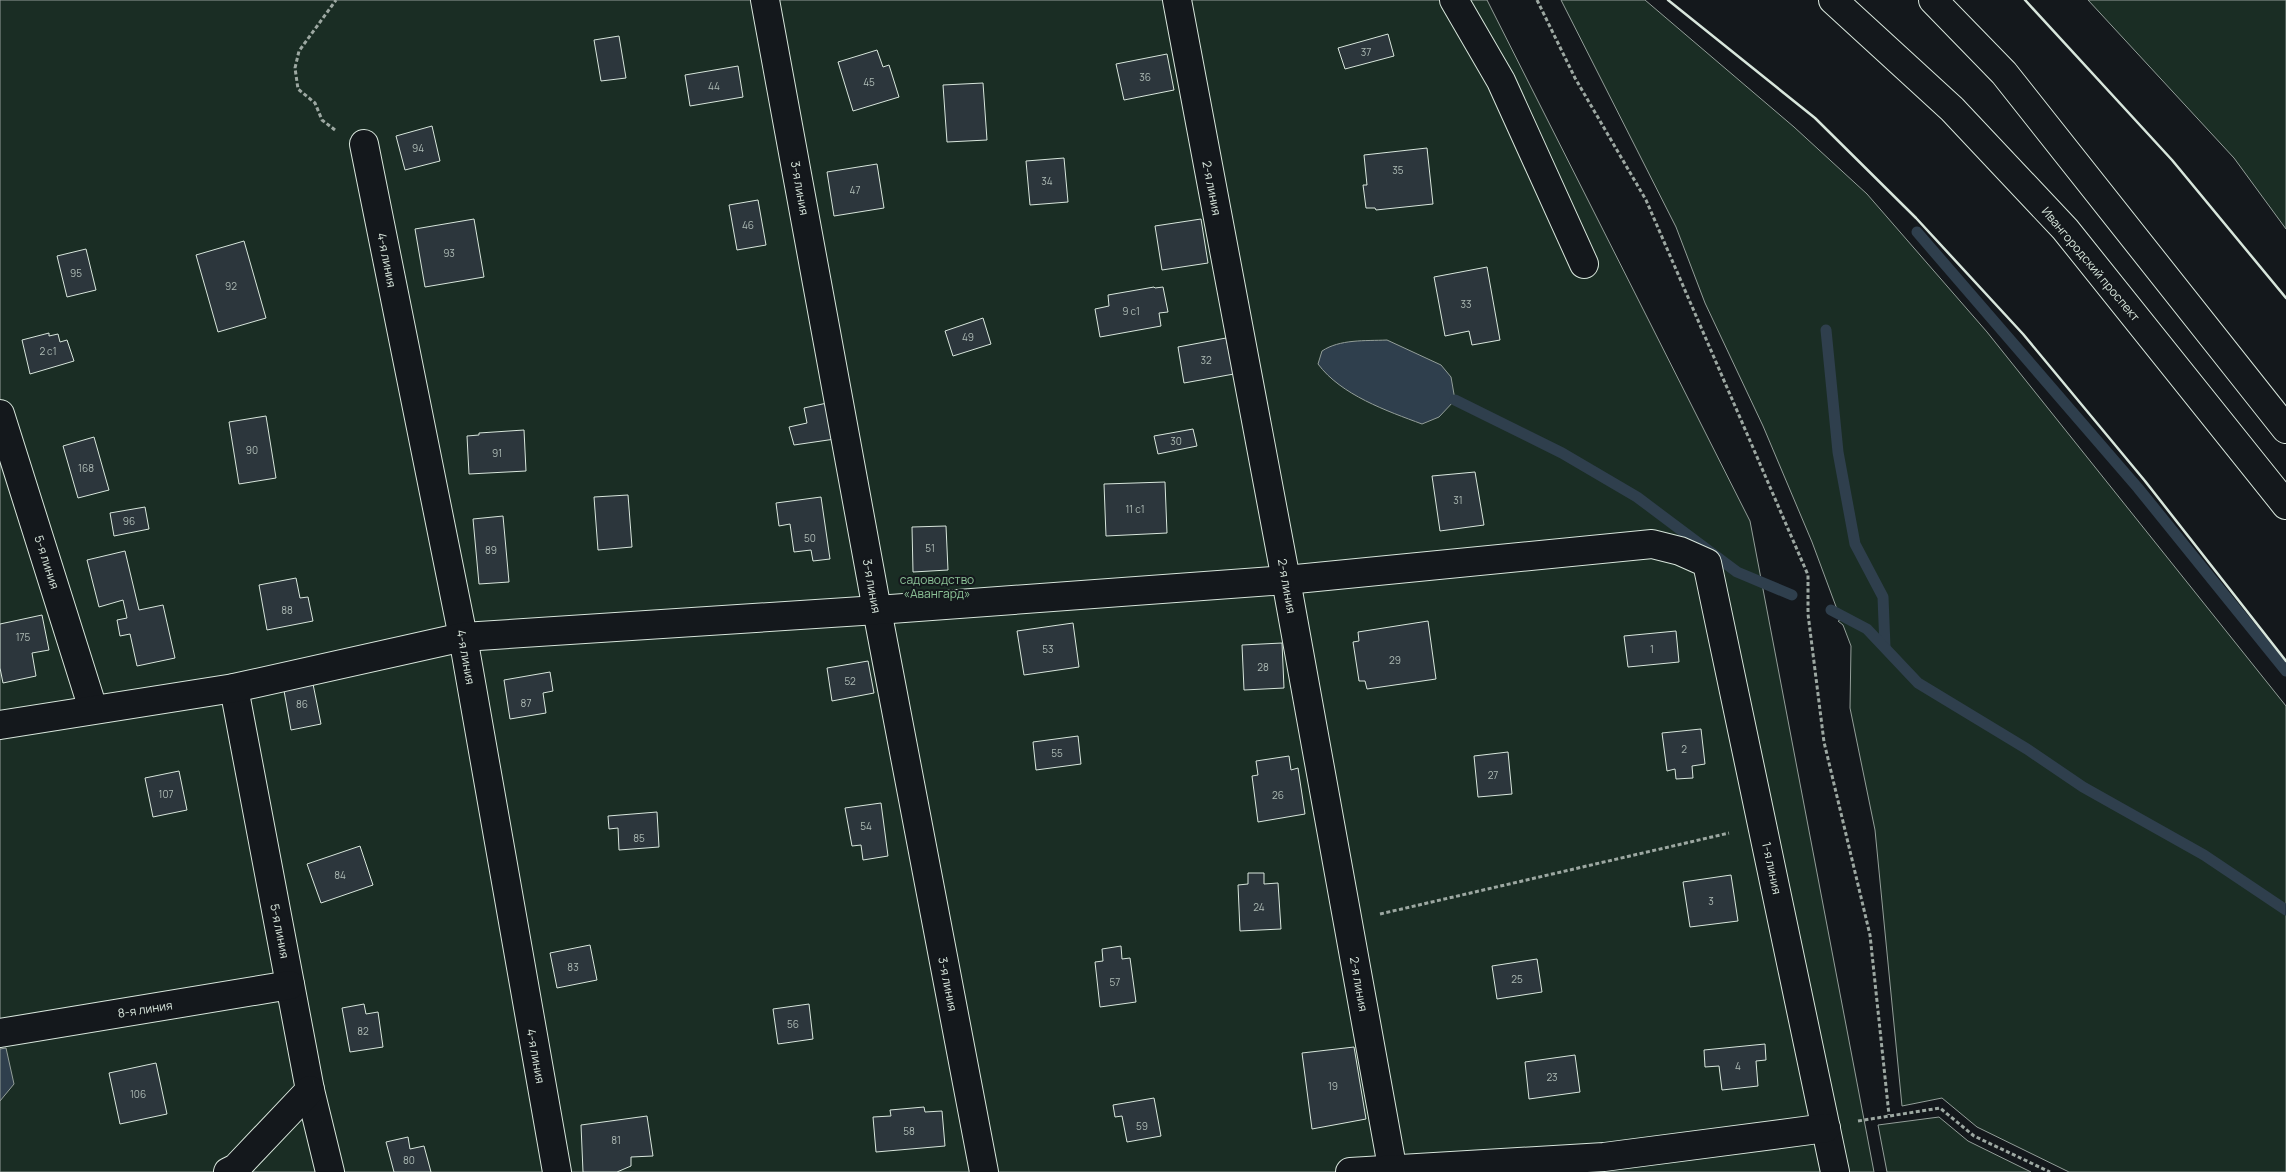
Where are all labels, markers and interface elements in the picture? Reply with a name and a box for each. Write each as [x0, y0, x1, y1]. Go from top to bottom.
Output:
house number: 37 [1361, 45, 1371, 59]
house number: 36 [1139, 70, 1151, 84]
house number: 45 [863, 75, 875, 89]
house number: 44 [708, 79, 720, 93]
house number: 94 [412, 141, 424, 155]
street label: 3-я линия [787, 159, 813, 217]
street label: 2-я линия [1198, 159, 1226, 217]
house number: 35 [1392, 163, 1404, 177]
house number: 34 [1041, 174, 1053, 188]
house number: 47 [850, 183, 860, 197]
street label: Ивангородский проспект [2038, 203, 2144, 325]
house number: 46 [742, 218, 754, 232]
street label: 4-я линия [373, 231, 401, 289]
house number: 93 [443, 246, 455, 260]
house number: 95 [70, 266, 82, 280]
house number: 92 [225, 279, 237, 293]
house number: 33 [1460, 297, 1472, 311]
house number: 9 с1 [1122, 304, 1140, 318]
house number: 49 [962, 330, 974, 344]
house number: 2 c1 [39, 344, 57, 358]
house number: 32 [1200, 353, 1212, 367]
house number: 30 [1170, 434, 1182, 448]
house number: 90 [246, 443, 258, 457]
house number: 91 [492, 446, 502, 460]
house number: 168 [78, 461, 94, 475]
house number: 31 [1453, 493, 1463, 507]
house number: 11 с1 [1125, 502, 1145, 516]
house number: 96 [123, 514, 135, 528]
house number: 50 [804, 531, 816, 545]
street label: 5-я линия [30, 533, 64, 591]
house number: 51 [925, 541, 935, 555]
house number: 89 [485, 543, 497, 557]
street label: 3-я линия [859, 557, 885, 615]
street label: 2-я линия [1274, 557, 1300, 615]
park label: садоводство «Авангард» [900, 571, 974, 602]
house number: 88 [281, 603, 293, 617]
street label: 4-я линия [453, 628, 479, 686]
house number: 175 [16, 630, 31, 644]
house number: 53 [1042, 642, 1054, 656]
house number: 1 [1650, 642, 1654, 656]
house number: 29 [1389, 653, 1401, 667]
house number: 28 [1257, 660, 1269, 674]
house number: 52 [844, 674, 856, 688]
house number: 87 [521, 696, 531, 710]
house number: 86 [296, 697, 308, 711]
house number: 2 [1681, 742, 1687, 756]
house number: 55 [1051, 746, 1063, 760]
house number: 27 [1488, 768, 1498, 782]
house number: 107 [158, 787, 174, 801]
house number: 26 [1272, 788, 1284, 802]
house number: 54 [860, 819, 872, 833]
house number: 85 [633, 831, 645, 845]
street label: 1-я линия [1758, 840, 1786, 896]
house number: 84 [334, 868, 346, 882]
house number: 3 [1708, 894, 1714, 908]
house number: 24 [1253, 900, 1265, 914]
street label: 5-я линия [266, 902, 294, 960]
street label: 3-я линия [934, 955, 962, 1013]
street label: 2-я линия [1346, 955, 1372, 1013]
house number: 83 [567, 960, 579, 974]
house number: 25 [1511, 972, 1523, 986]
house number: 57 [1110, 975, 1120, 989]
street label: 8-я линия [116, 996, 174, 1022]
house number: 56 [787, 1017, 799, 1031]
house number: 82 [357, 1024, 369, 1038]
street label: 4-я линия [523, 1027, 549, 1085]
house number: 4 [1735, 1059, 1741, 1073]
house number: 23 [1546, 1070, 1558, 1084]
house number: 19 [1328, 1079, 1338, 1093]
house number: 106 [130, 1087, 146, 1101]
house number: 59 [1136, 1119, 1148, 1133]
house number: 58 [903, 1124, 915, 1138]
house number: 81 [611, 1133, 621, 1147]
house number: 80 [403, 1153, 415, 1167]

